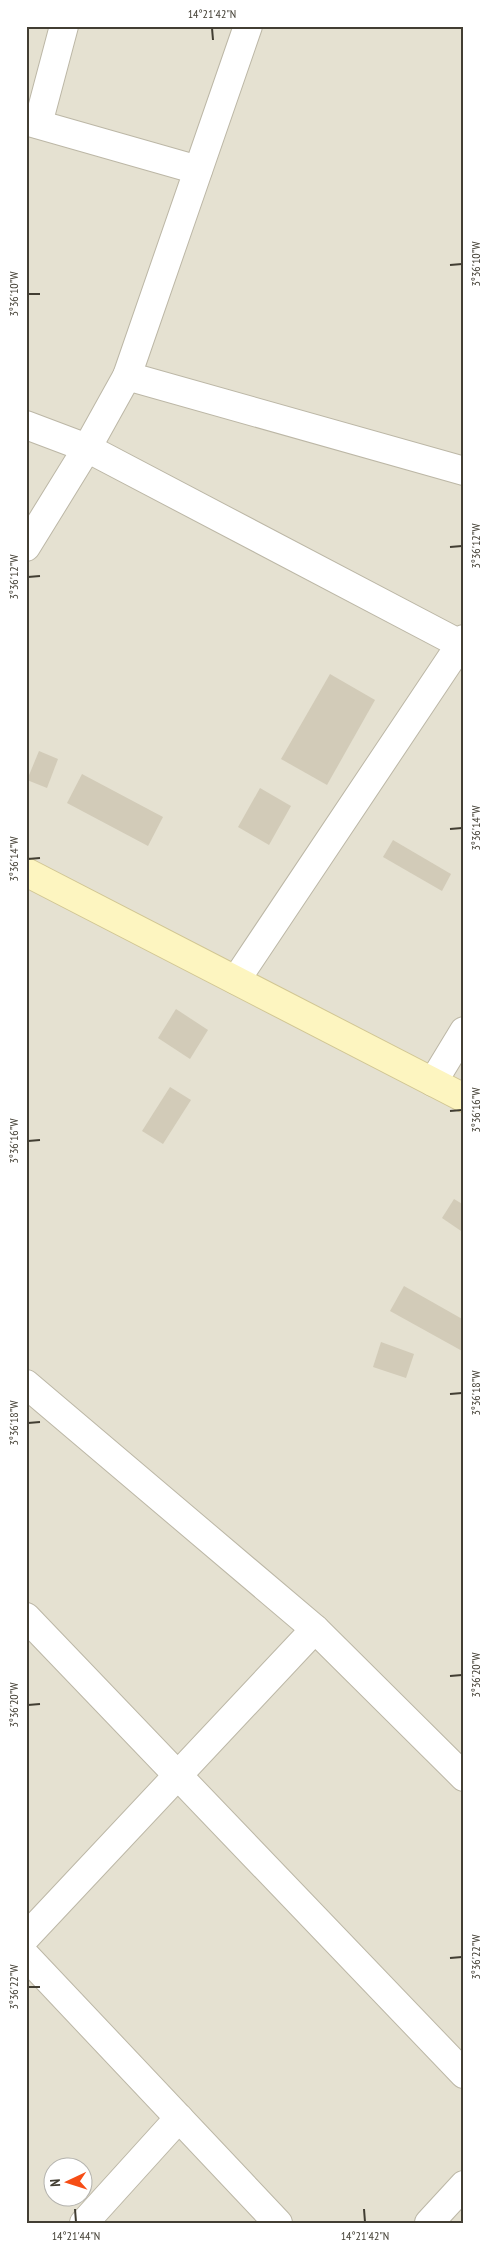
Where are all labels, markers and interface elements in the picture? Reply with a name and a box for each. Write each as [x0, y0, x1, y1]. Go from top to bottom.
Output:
text: 14°21'42"N [188, 6, 236, 21]
text: 3°36'10"W [468, 241, 483, 287]
text: 3°36'10"W [6, 271, 21, 317]
text: 3°36'12"W [468, 523, 483, 569]
text: 3°36'12"W [6, 554, 21, 600]
text: 3°36'14"W [468, 805, 483, 851]
text: 3°36'14"W [6, 836, 21, 882]
text: 3°36'16"W [468, 1087, 483, 1133]
text: 3°36'16"W [6, 1118, 21, 1164]
text: 3°36'18"W [468, 1370, 483, 1416]
text: 3°36'18"W [6, 1400, 21, 1446]
text: 3°36'20"W [468, 1652, 483, 1698]
text: 3°36'20"W [6, 1682, 21, 1728]
text: 3°36'22"W [468, 1934, 483, 1980]
text: 3°36'22"W [6, 1964, 21, 2010]
north arrow [42, 2156, 92, 2206]
text: N [46, 2179, 64, 2187]
text: 14°21'44"N [52, 2228, 100, 2243]
text: 14°21'42"N [341, 2228, 389, 2243]

